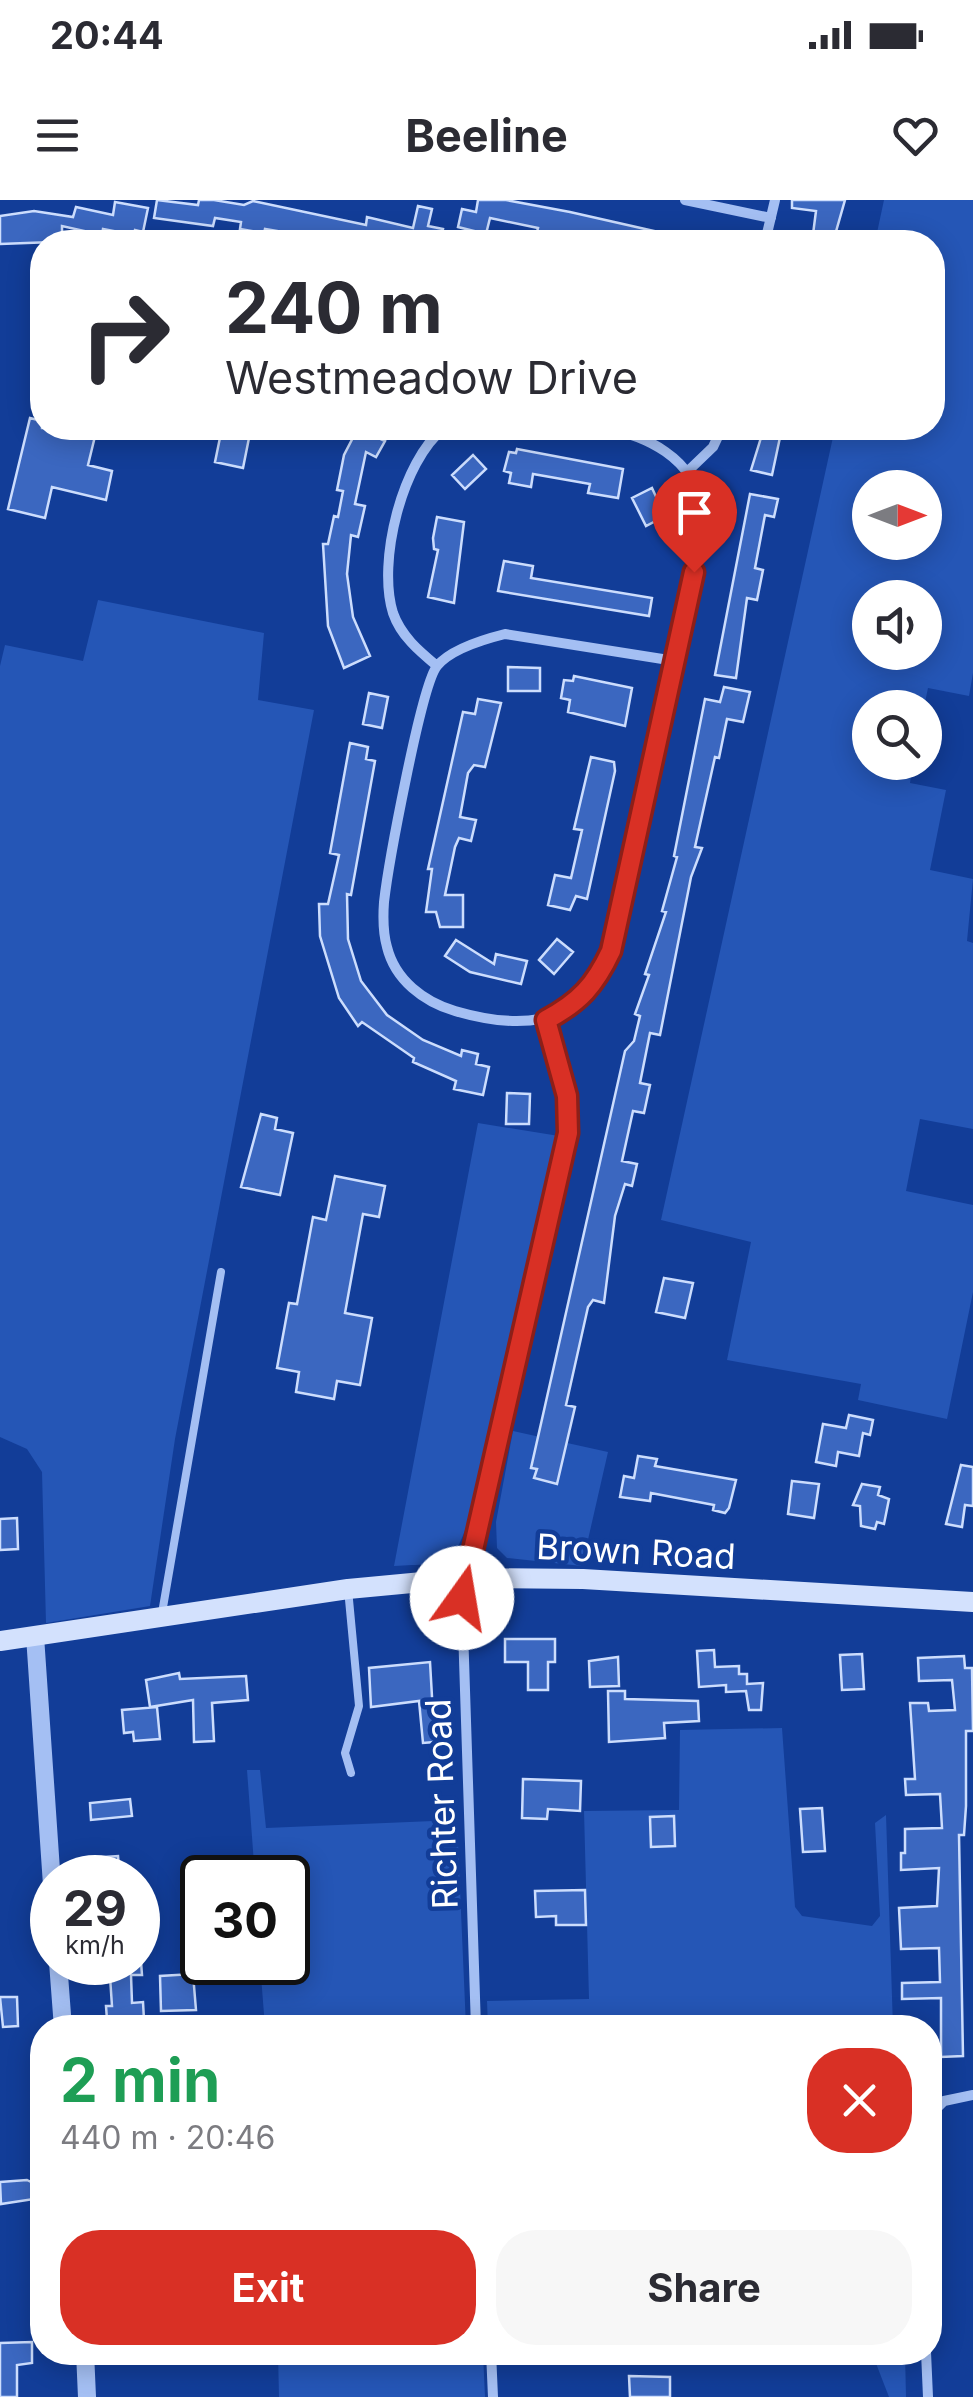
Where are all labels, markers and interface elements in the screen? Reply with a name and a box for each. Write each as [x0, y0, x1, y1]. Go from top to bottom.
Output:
text: 20:44 [50, 12, 164, 58]
icon: menu [30, 108, 85, 163]
text: Beeline [405, 108, 568, 163]
icon: heart [888, 108, 943, 163]
text: 240 m [225, 265, 443, 350]
icon: right [60, 270, 190, 400]
text: Westmeadow Drive [225, 350, 638, 405]
pin [652, 470, 737, 573]
north arrow [852, 470, 942, 560]
map controls [852, 470, 942, 780]
icon: arrive [667, 485, 722, 540]
button: sound [852, 580, 942, 670]
button: search [852, 690, 942, 780]
street label: Brown Road [535, 1525, 737, 1577]
position arrow [410, 1546, 514, 1650]
street label: Richter Road [416, 1698, 466, 1910]
speed limit sign: 30 [180, 1855, 310, 1985]
text: 29 [63, 1878, 127, 1938]
text: km/h [65, 1930, 125, 1960]
text: 2 min [60, 2044, 220, 2116]
button: close [807, 2048, 912, 2153]
text: 440 m · 20:46 [60, 2118, 275, 2157]
button: Exit [60, 2230, 476, 2345]
button: Share [496, 2230, 912, 2345]

